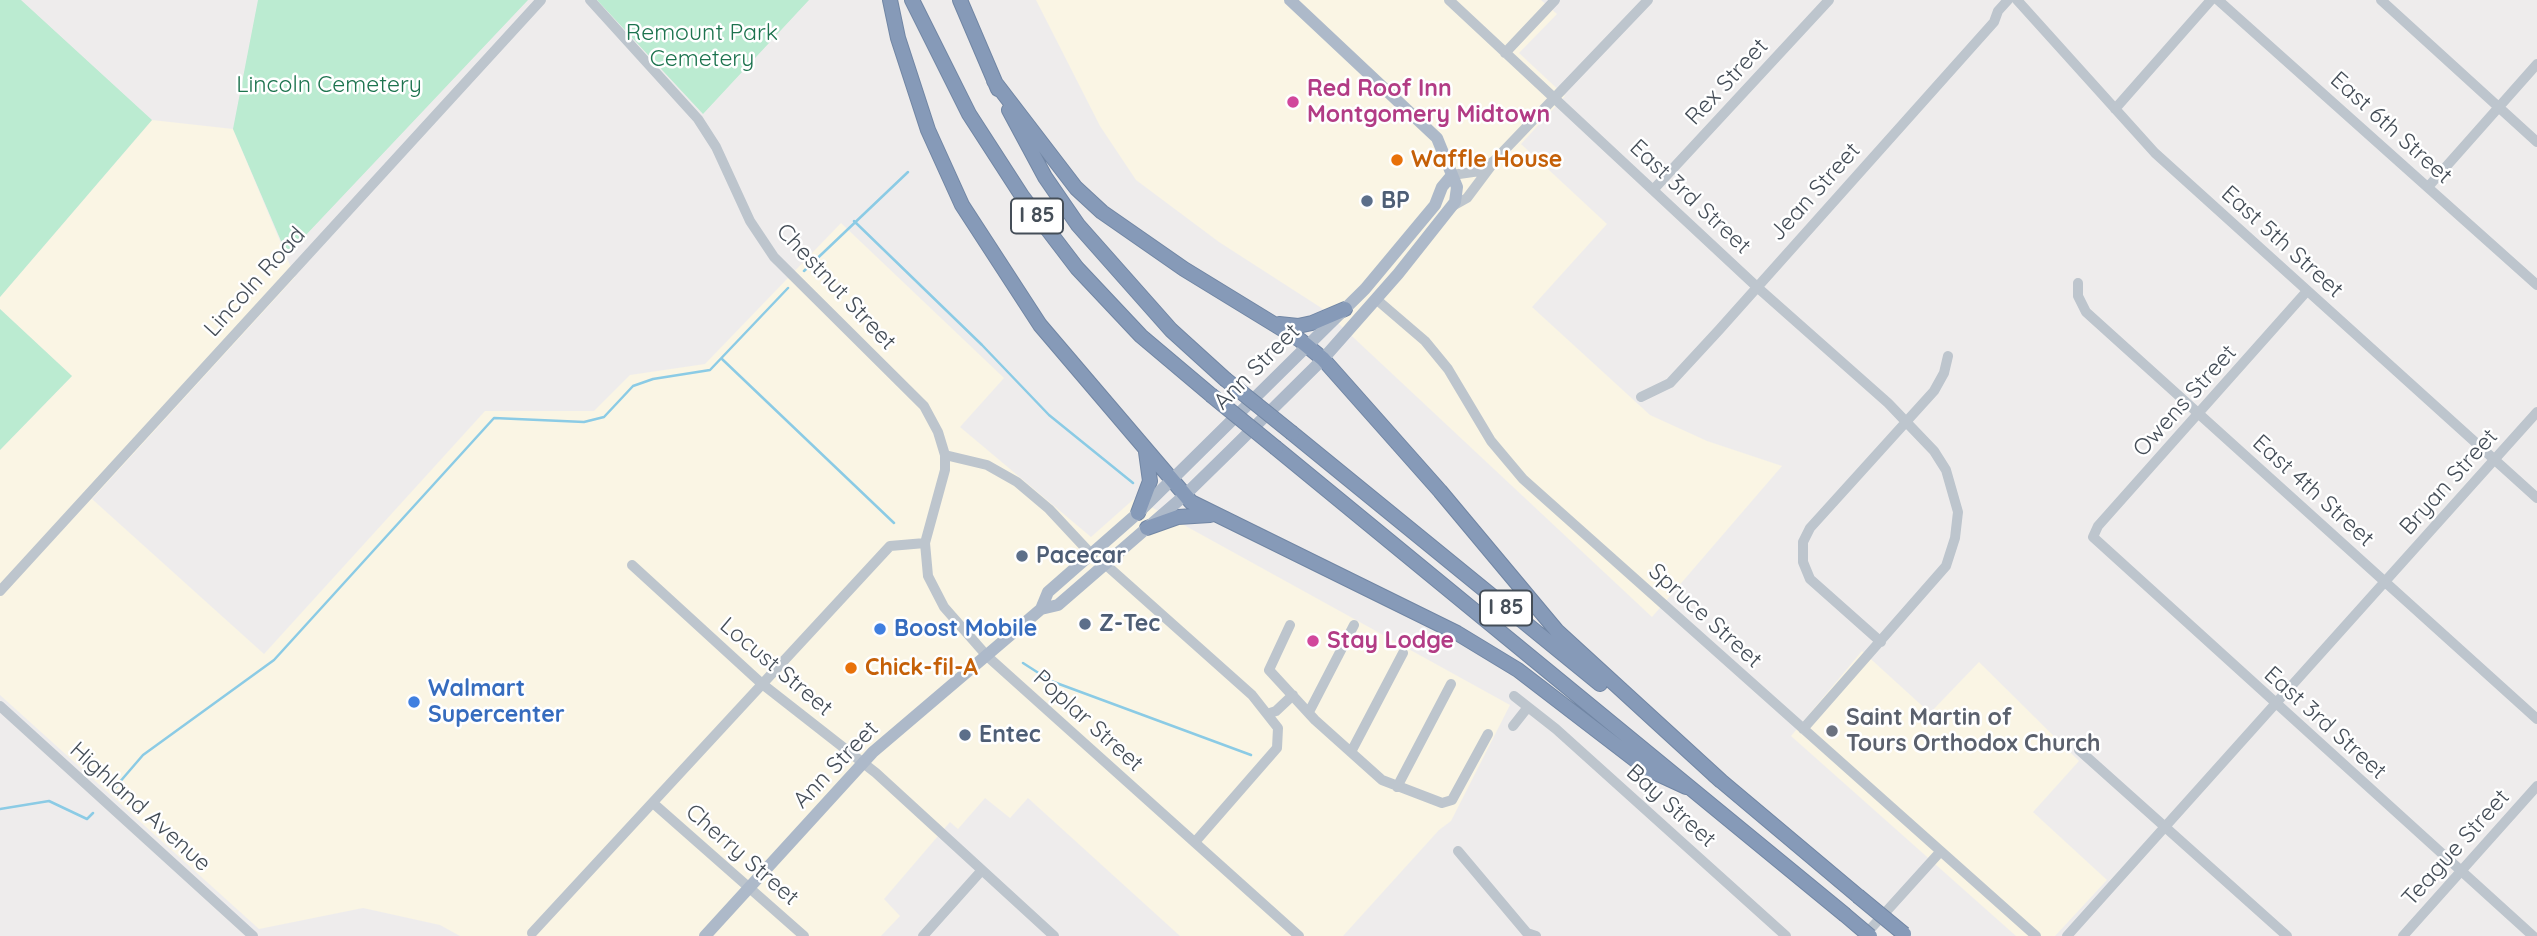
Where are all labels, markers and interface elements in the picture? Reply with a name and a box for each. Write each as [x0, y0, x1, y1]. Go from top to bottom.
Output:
park label: Remount Park Cemetery [626, 19, 778, 73]
street label: Rex Street [1680, 33, 1774, 131]
street label: East 6th Street [2324, 66, 2458, 190]
park label: Lincoln Cemetery [236, 71, 422, 99]
place label: Red Roof Inn Montgomery Midtown [1307, 75, 1550, 129]
marker: Red Roof Inn Montgomery Midtown [1285, 94, 1301, 110]
street label: East 3rd Street [1624, 134, 1756, 260]
street label: Jean Street [1764, 137, 1866, 247]
place label: Waffle House [1411, 146, 1562, 174]
marker: Waffle House [1389, 152, 1405, 168]
street label: East 5th Street [2215, 180, 2349, 304]
place label: BP [1381, 187, 1410, 215]
marker: BP [1359, 193, 1375, 209]
road number: I 85 [1011, 198, 1063, 234]
street label: Chestnut Street [770, 218, 902, 356]
street label: Lincoln Road [199, 221, 311, 343]
street label: Ann Street [1208, 318, 1306, 416]
street label: Owens Street [2128, 339, 2242, 463]
street label: Bryan Street [2394, 423, 2504, 541]
street label: East 4th Street [2247, 429, 2379, 553]
place label: Pacecar [1036, 542, 1126, 570]
marker: Pacecar [1014, 548, 1030, 564]
street label: Spruce Street [1643, 558, 1767, 674]
road number: I 85 [1480, 590, 1532, 626]
place label: Z-Tec [1099, 610, 1160, 638]
street label: Locust Street [714, 612, 838, 722]
place label: Boost Mobile [894, 615, 1037, 643]
marker: Z-Tec [1077, 616, 1093, 632]
marker: Boost Mobile [872, 621, 888, 637]
place label: Stay Lodge [1327, 627, 1454, 655]
marker: Stay Lodge [1305, 633, 1321, 649]
place label: Chick-fil-A [865, 654, 978, 682]
marker: Chick-fil-A [843, 660, 859, 676]
street label: East 3rd Street [2258, 661, 2392, 785]
street label: Poplar Street [1027, 664, 1149, 778]
place label: Walmart Supercenter [428, 675, 565, 729]
marker: Walmart Supercenter [406, 694, 422, 710]
place label: Saint Martin of Tours Orthodox Church [1846, 704, 2100, 758]
street label: Ann Street [788, 716, 884, 814]
place label: Entec [979, 721, 1041, 749]
marker: Saint Martin of Tours Orthodox Church [1824, 723, 1840, 739]
marker: Entec [957, 727, 973, 743]
street label: Highland Avenue [64, 736, 216, 878]
street label: Bay Street [1620, 759, 1722, 853]
street label: Teague Street [2396, 784, 2516, 912]
street label: Cherry Street [680, 798, 804, 912]

